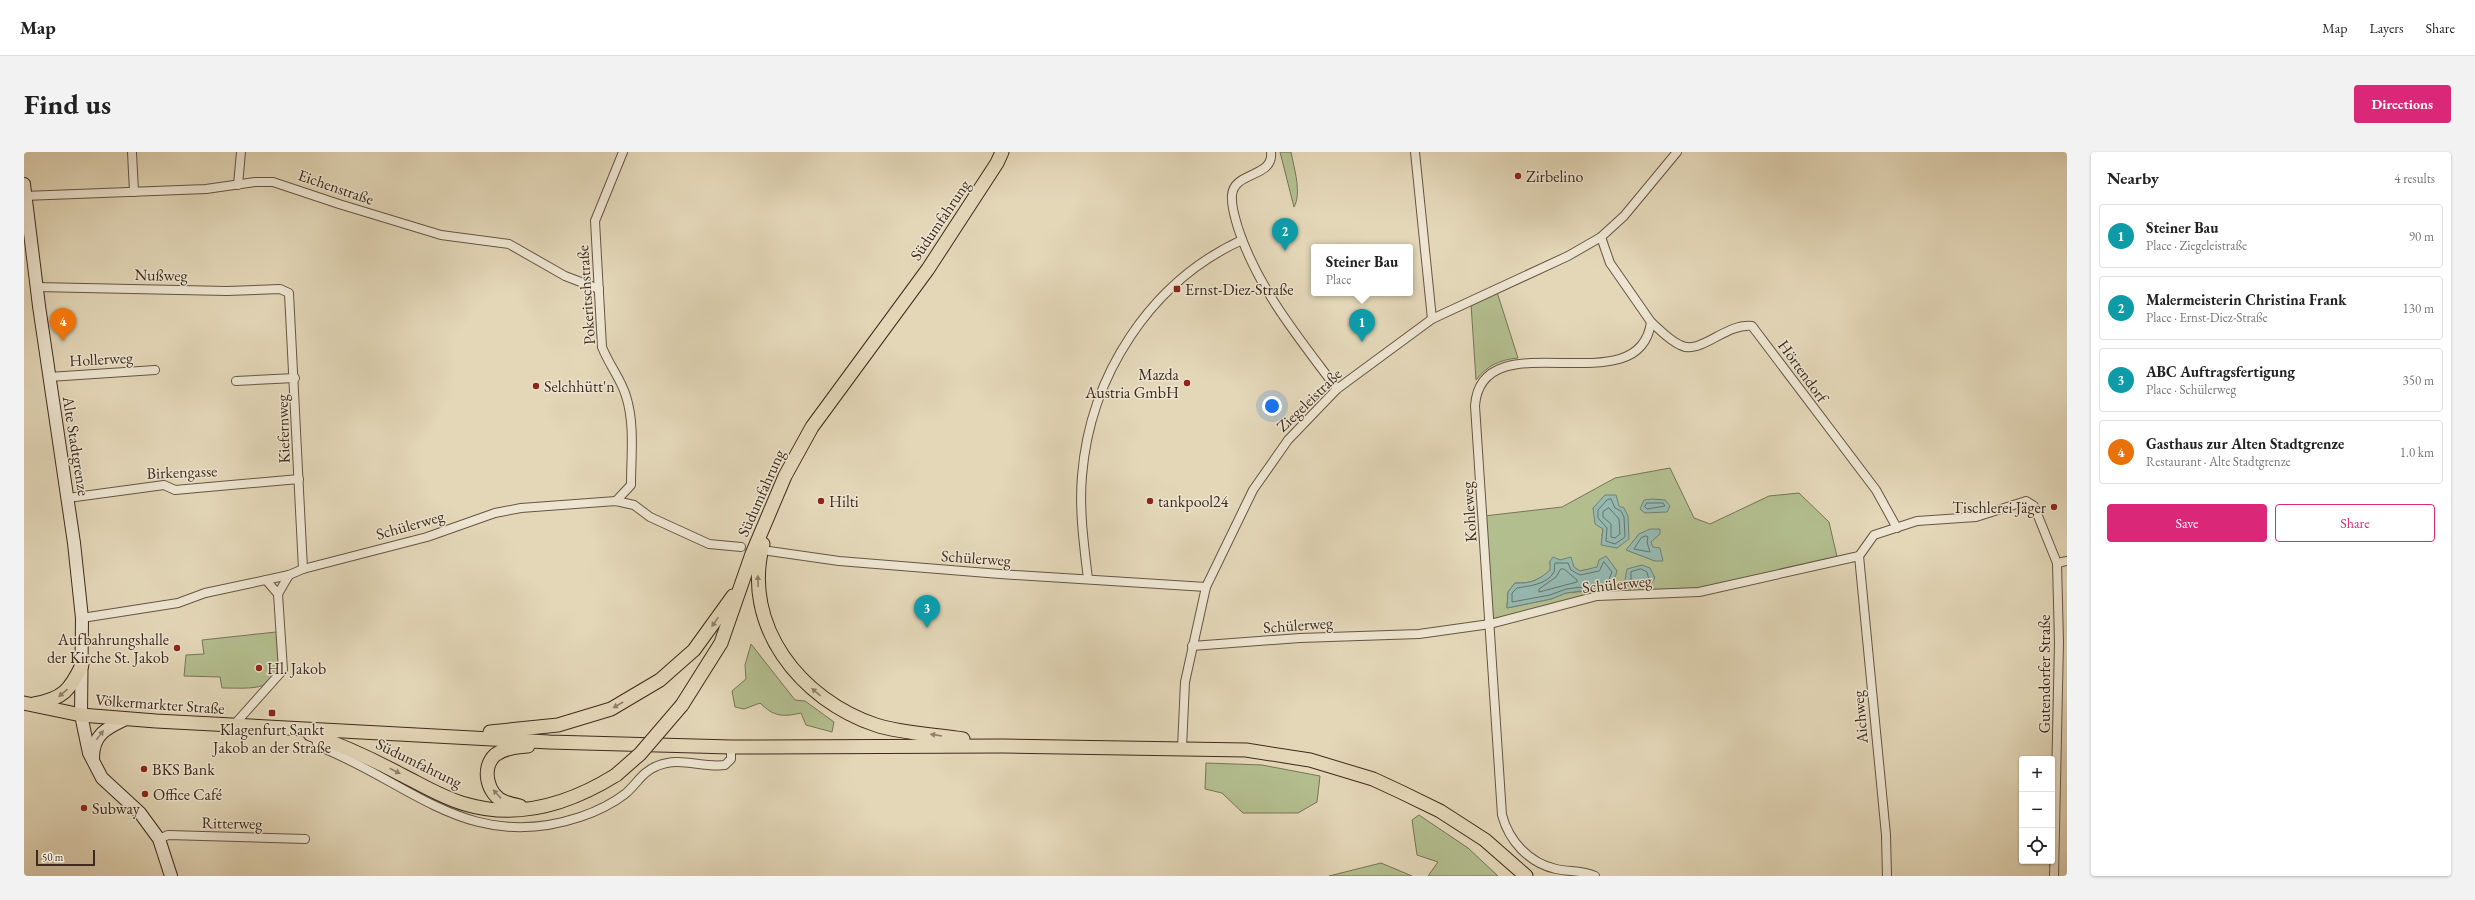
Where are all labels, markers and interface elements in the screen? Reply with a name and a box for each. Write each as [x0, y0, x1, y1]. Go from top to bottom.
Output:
text: Map [20, 15, 56, 40]
text: Map [2322, 19, 2347, 37]
text: Layers [2369, 19, 2404, 37]
text: Share [2426, 19, 2455, 37]
button: Directions [2354, 85, 2451, 123]
text: Find us [24, 86, 111, 122]
street label: Eichenstraße [295, 164, 377, 210]
place label: Zirbelino [1526, 166, 1584, 187]
text: Nearby [2107, 167, 2159, 189]
text: 4 results [2394, 170, 2435, 187]
marker: Zirbelino [1513, 171, 1523, 181]
street label: Südumfahrung [905, 175, 975, 265]
pin: 2 [1272, 218, 1298, 251]
text: Steiner Bau [2146, 218, 2218, 237]
text: 1 [2118, 228, 2124, 245]
text: 90 m [2409, 228, 2434, 245]
text: Place · Ziegeleistraße [2146, 237, 2247, 254]
street label: Pokeritschstraße [572, 244, 600, 346]
popup [1311, 244, 1413, 296]
text: Steiner Bau [1326, 252, 1398, 271]
street label: Nußweg [134, 264, 189, 286]
text: Place [1326, 271, 1351, 288]
place label: Ernst-Diez-Straße [1185, 279, 1294, 300]
marker: Ernst-Diez-Straße [1172, 284, 1182, 294]
text: Malermeisterin Christina Frank [2146, 290, 2346, 309]
text: 2 [2118, 300, 2124, 317]
text: 130 m [2403, 300, 2434, 317]
pin: 4 [50, 308, 76, 341]
pin: 1 [1349, 309, 1375, 342]
text: Place · Ernst-Diez-Straße [2146, 309, 2268, 326]
street label: Hörtendorf [1773, 336, 1834, 408]
street label: Hollerweg [69, 347, 134, 371]
text: ABC Auftragsfertigung [2146, 362, 2295, 381]
place label: Mazda Austria GmbH [1084, 364, 1180, 403]
street label: Ziegeleistraße [1272, 364, 1346, 436]
text: 3 [2118, 372, 2124, 389]
text: 350 m [2403, 372, 2434, 389]
place label: Selchhütt'n [544, 376, 615, 397]
marker: Mazda Austria GmbH [1182, 378, 1192, 388]
marker: Selchhütt'n [531, 381, 541, 391]
text: Place · Schülerweg [2146, 381, 2236, 398]
street label: Kiefernweg [271, 393, 295, 464]
street label: Alte Stadtgrenze [58, 394, 94, 497]
your location [1262, 396, 1282, 416]
text: Gasthaus zur Alten Stadtgrenze [2146, 434, 2344, 453]
text: 4 [2118, 444, 2124, 461]
text: 1.0 km [2400, 444, 2434, 461]
street label: Südumfahrung [732, 445, 790, 540]
text: Restaurant · Alte Stadtgrenze [2146, 453, 2291, 470]
street label: Birkengasse [146, 460, 218, 484]
street label: Kohleweg [1456, 480, 1482, 543]
place label: Hilti [829, 491, 859, 512]
place label: tankpool24 [1158, 491, 1229, 512]
marker: Hilti [816, 496, 826, 506]
marker: tankpool24 [1145, 496, 1155, 506]
place label: Tischlerei Jäger [1952, 497, 2047, 518]
marker: Tischlerei Jäger [2049, 502, 2059, 512]
button: Save [2107, 504, 2267, 542]
button: Share [2275, 504, 2435, 542]
street label: Schülerweg [374, 505, 447, 545]
street label: Schülerweg [940, 545, 1013, 571]
street label: Schülerweg [1581, 570, 1654, 598]
one-way arrow [755, 575, 762, 587]
pin: 3 [914, 595, 940, 628]
street label: Schülerweg [1262, 612, 1335, 638]
street label: Gutendorfer Straße [2034, 614, 2055, 734]
one-way arrow [711, 616, 719, 627]
place label: Aufbahrungshalle der Kirche St. Jakob [47, 629, 169, 668]
marker: Aufbahrungshalle der Kirche St. Jakob [172, 643, 182, 653]
place label: Hl. Jakob [267, 658, 326, 679]
marker: Hl. Jakob [254, 663, 264, 673]
one-way arrow [811, 688, 821, 697]
one-way arrow [58, 689, 68, 698]
street label: Völkermarkter Straße [95, 689, 225, 719]
street label: Aichweg [1847, 689, 1873, 745]
one-way arrow [612, 702, 624, 709]
marker: Klagenfurt Sankt Jakob an der Straße [267, 708, 277, 718]
place label: Klagenfurt Sankt Jakob an der Straße [211, 719, 331, 758]
one-way arrow [96, 730, 104, 741]
one-way arrow [930, 732, 942, 738]
street label: Südumfahrung [372, 733, 466, 793]
map controls [2019, 756, 2055, 864]
button: + [2019, 756, 2055, 792]
place label: BKS Bank [152, 759, 215, 780]
marker: BKS Bank [139, 764, 149, 774]
one-way arrow [389, 768, 401, 775]
place label: Office Café [153, 784, 222, 805]
marker: Office Café [140, 789, 150, 799]
one-way arrow [492, 789, 501, 799]
button: − [2019, 792, 2055, 828]
place label: Subway [92, 798, 141, 819]
marker: Subway [79, 803, 89, 813]
street label: Ritterweg [201, 812, 264, 834]
button: locate [2019, 828, 2055, 864]
scale bar [36, 848, 95, 867]
text: 50 m [42, 850, 63, 864]

